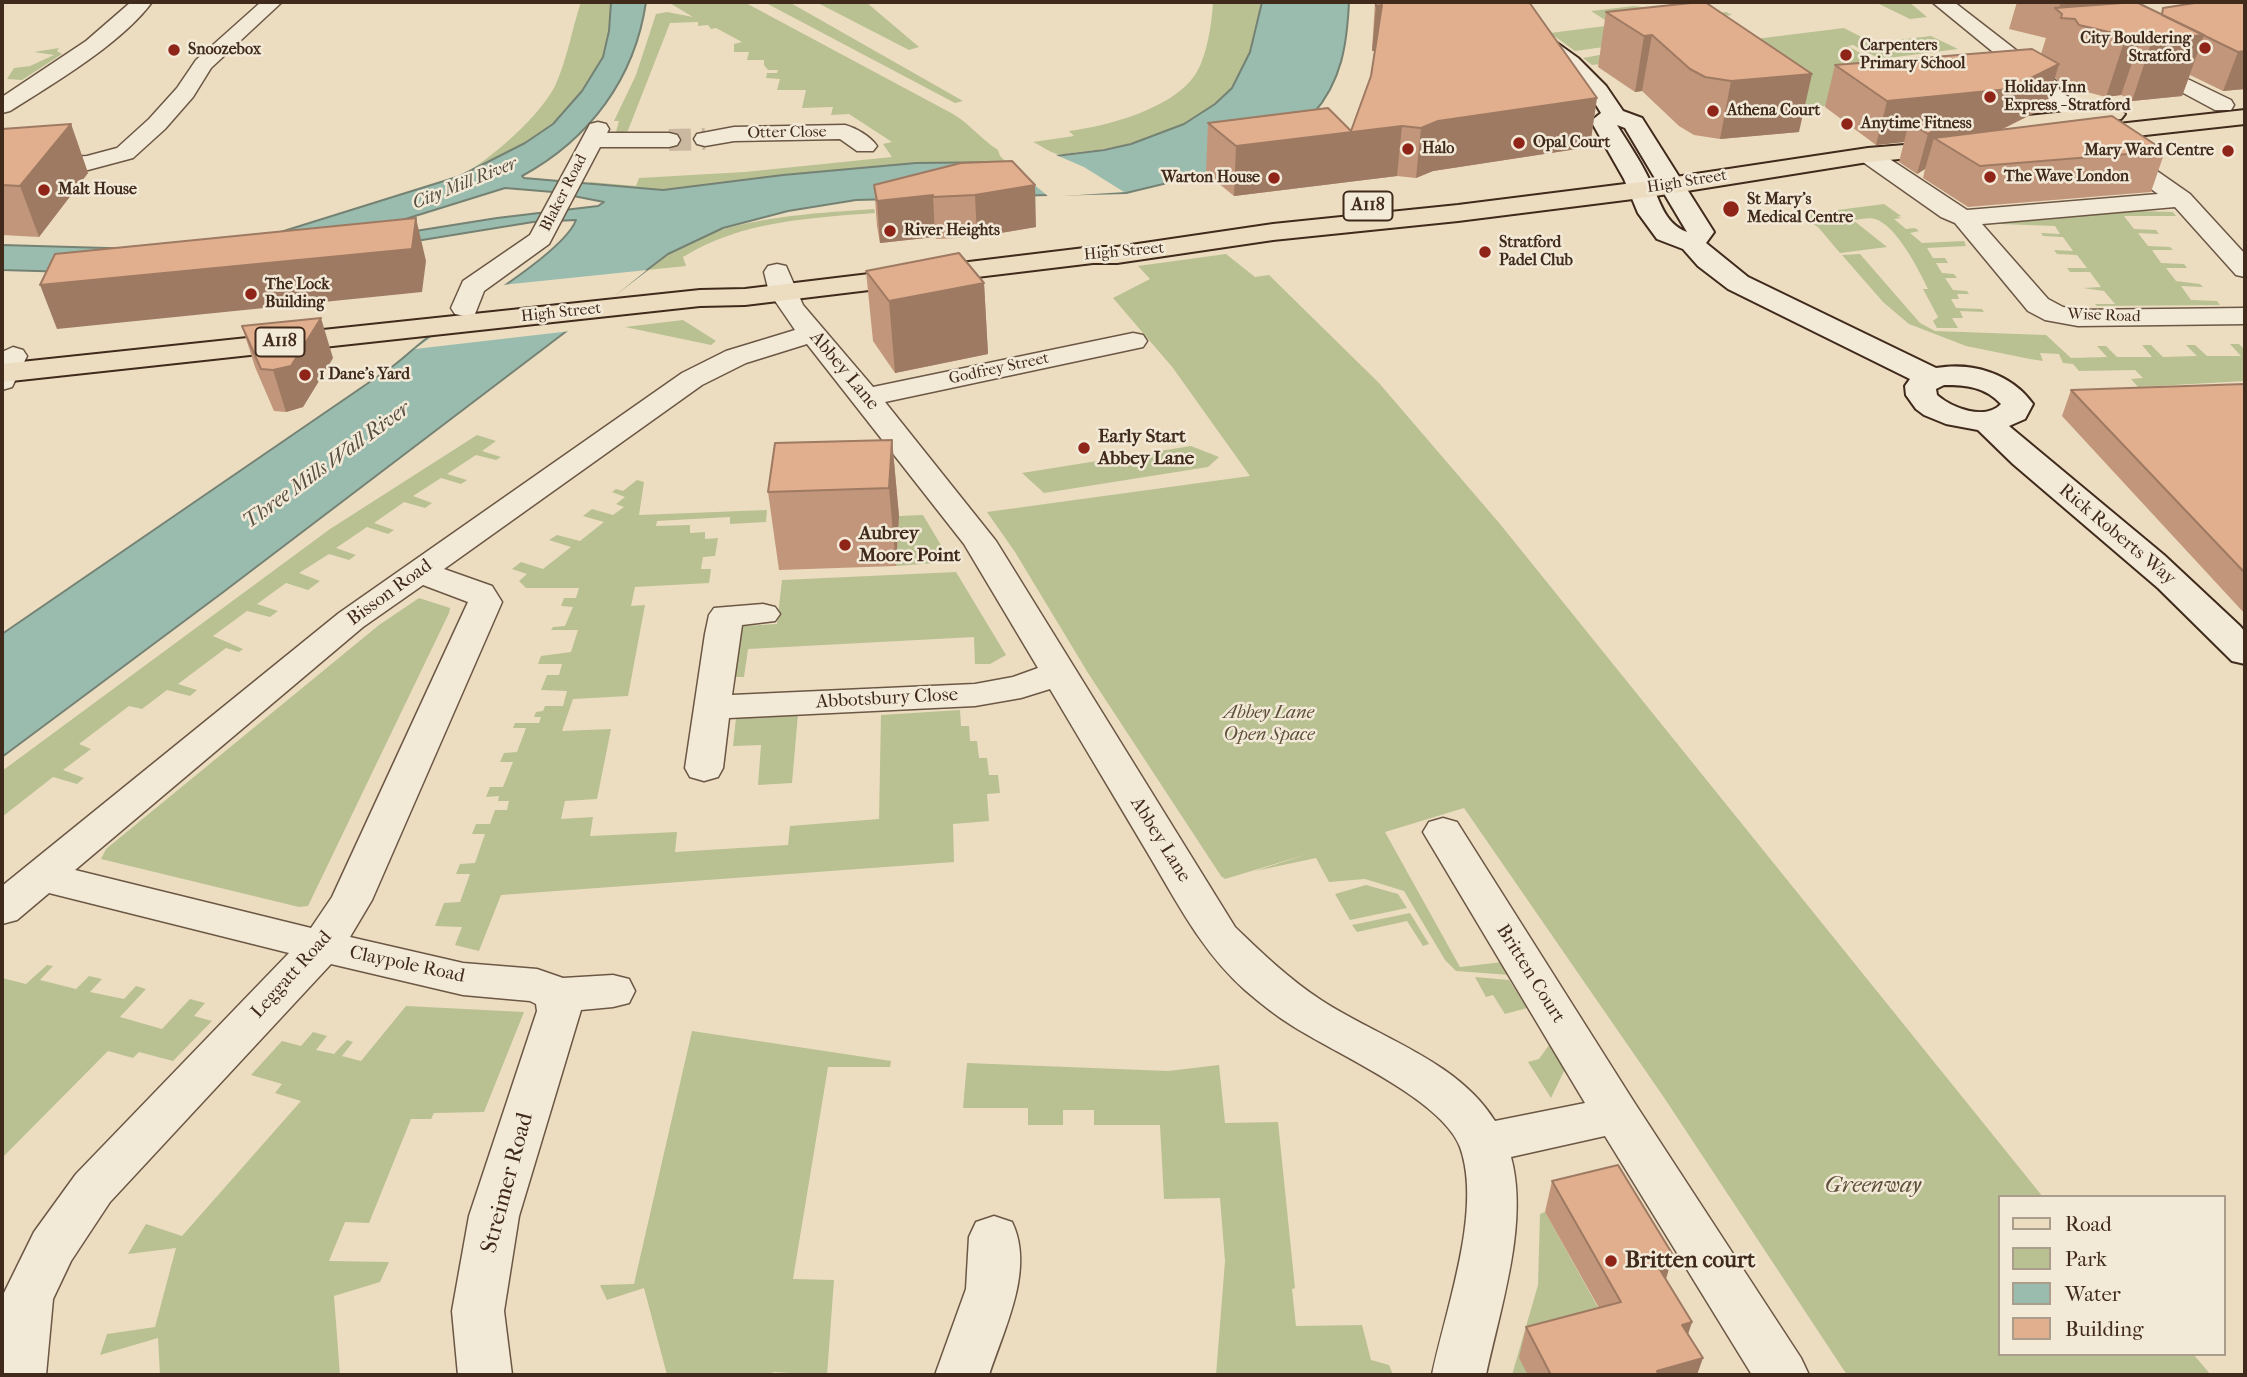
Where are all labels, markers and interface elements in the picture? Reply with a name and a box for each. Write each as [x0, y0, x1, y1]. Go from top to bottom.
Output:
place label: City Bouldering Stratford [2080, 29, 2191, 67]
place label: Carpenters Primary School [1860, 36, 1965, 74]
place label: Snoozebox [188, 40, 261, 60]
marker: City Bouldering Stratford [2197, 40, 2213, 56]
marker: Snoozebox [166, 42, 182, 58]
marker: Carpenters Primary School [1838, 47, 1854, 63]
place label: Holiday Inn Express - Stratford [2004, 78, 2130, 116]
marker: Holiday Inn Express - Stratford [1982, 89, 1998, 105]
place label: Athena Court [1727, 101, 1820, 121]
marker: Athena Court [1705, 103, 1721, 119]
place label: Anytime Fitness [1861, 114, 1972, 134]
marker: Anytime Fitness [1839, 116, 1855, 132]
street label: Otter Close [747, 123, 827, 143]
place label: Opal Court [1533, 133, 1610, 153]
marker: Opal Court [1511, 135, 1527, 151]
place label: Halo [1422, 139, 1454, 159]
marker: Halo [1400, 141, 1416, 157]
place label: Mary Ward Centre [2084, 141, 2214, 161]
marker: Mary Ward Centre [2220, 143, 2236, 159]
street label: Blaker Road [536, 151, 592, 235]
water label: City Mill River [410, 153, 520, 215]
street label: High Street [1646, 166, 1728, 198]
place label: The Wave London [2004, 167, 2129, 187]
place label: Warton House [1161, 168, 1260, 188]
marker: The Wave London [1982, 169, 1998, 185]
marker: Warton House [1266, 170, 1282, 186]
place label: Malt House [58, 180, 137, 200]
marker: Malt House [36, 182, 52, 198]
place label: St Mary’s Medical Centre [1747, 190, 1853, 228]
road number: A118 [1344, 191, 1392, 220]
marker: St Mary’s Medical Centre [1721, 199, 1741, 219]
place label: River Heights [904, 221, 1000, 241]
marker: River Heights [882, 223, 898, 239]
place label: Stratford Padel Club [1499, 233, 1573, 271]
street label: High Street [1083, 239, 1165, 265]
marker: Stratford Padel Club [1477, 244, 1493, 260]
place label: The Lock Building [265, 275, 329, 313]
marker: The Lock Building [243, 286, 259, 302]
street label: High Street [520, 299, 602, 327]
street label: Wise Road [2067, 305, 2141, 327]
street label: Abbey Lane [804, 327, 884, 415]
road number: A118 [256, 328, 304, 356]
street label: Godfrey Street [947, 349, 1051, 389]
place label: 1 Dane's Yard [319, 365, 410, 385]
marker: 1 Dane's Yard [297, 367, 313, 383]
water label: Three Mills Wall River [239, 397, 415, 535]
place label: Early Start Abbey Lane [1098, 426, 1194, 470]
marker: Early Start Abbey Lane [1076, 440, 1092, 456]
street label: Rick Roberts Way [2054, 479, 2180, 591]
place label: Aubrey Moore Point [859, 523, 961, 567]
marker: Aubrey Moore Point [837, 537, 853, 553]
street label: Bisson Road [343, 555, 437, 631]
street label: Abbotsbury Close [815, 684, 959, 714]
park label: Abbey Lane Open Space [1223, 702, 1315, 746]
street label: Abbey Lane [1125, 793, 1195, 887]
street label: Britten Court [1491, 920, 1569, 1028]
street label: Leggatt Road [247, 927, 337, 1023]
street label: Claypole Road [347, 942, 467, 988]
street label: Streimer Road [476, 1110, 540, 1256]
park label: Greenway [1825, 1172, 1921, 1200]
legend [1998, 1195, 2226, 1356]
text: Road [2065, 1212, 2112, 1236]
place label: Britten court [1625, 1247, 1755, 1275]
text: Park [2065, 1247, 2107, 1271]
marker: Britten court [1603, 1253, 1619, 1269]
text: Water [2065, 1282, 2121, 1306]
text: Building [2065, 1317, 2143, 1341]

